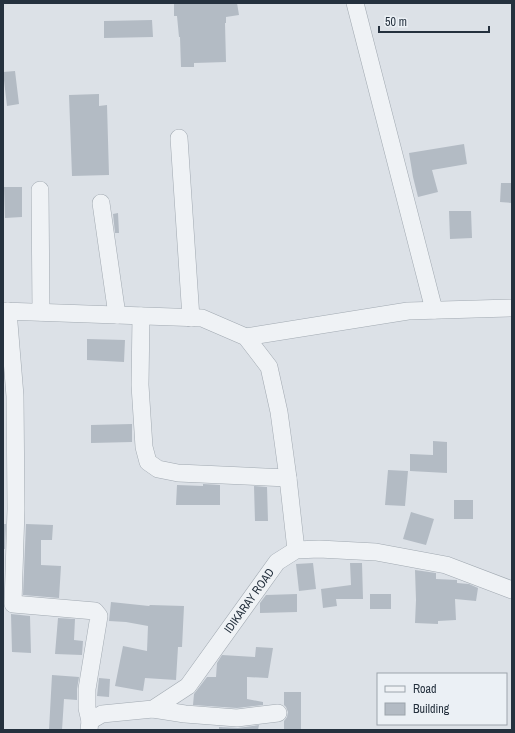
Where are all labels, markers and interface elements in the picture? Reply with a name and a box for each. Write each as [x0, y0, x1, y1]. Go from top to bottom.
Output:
scale bar [379, 8, 489, 34]
text: 50 m [385, 14, 407, 30]
street label: IDIKARAY ROAD [220, 565, 278, 636]
legend [377, 673, 507, 725]
text: Road [413, 681, 437, 697]
text: Building [413, 701, 450, 717]

